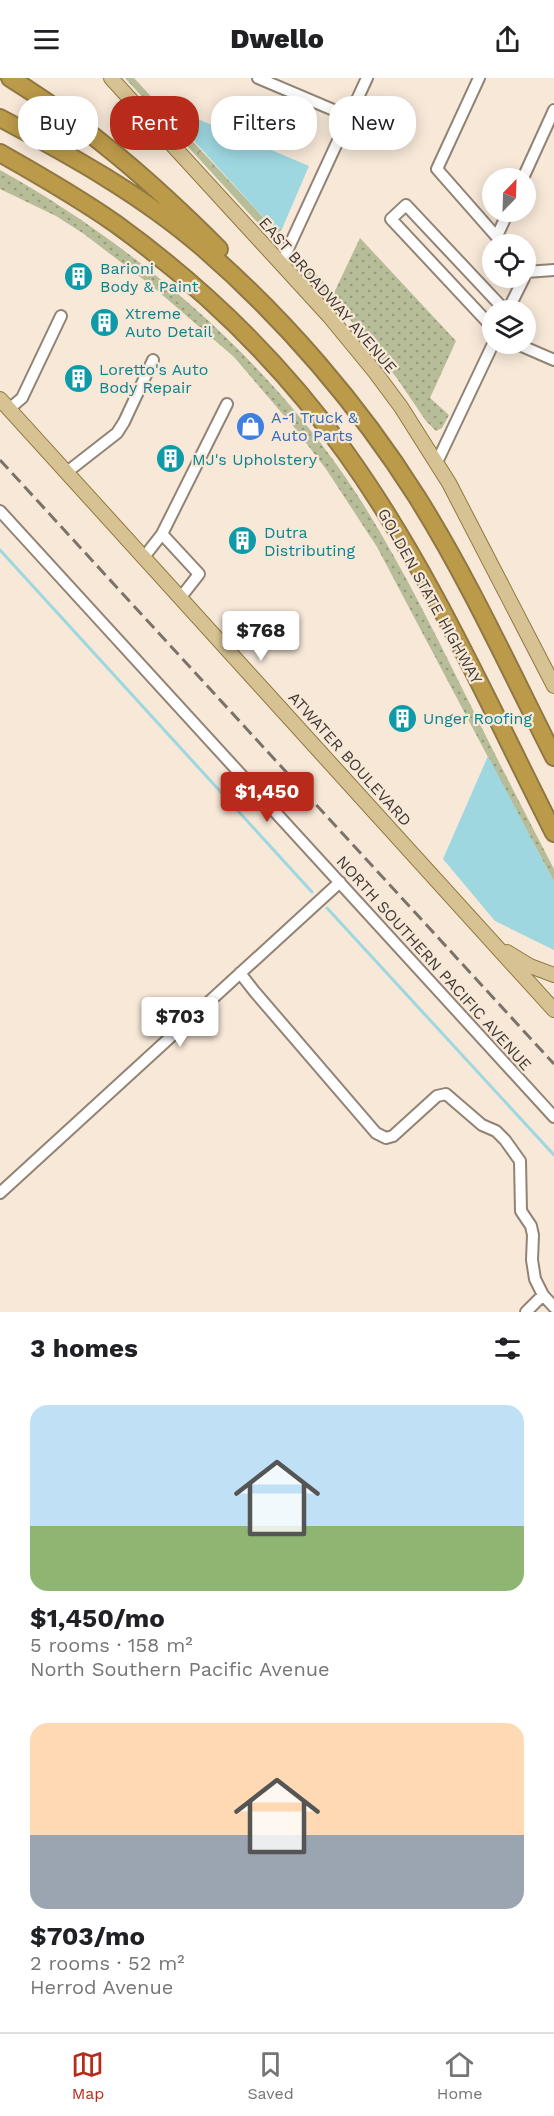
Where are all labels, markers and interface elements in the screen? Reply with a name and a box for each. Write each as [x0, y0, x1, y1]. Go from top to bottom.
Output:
icon: menu [30, 23, 63, 56]
text: Dwello [230, 23, 324, 55]
icon: share [491, 23, 524, 56]
chip: Buy [18, 96, 98, 150]
chip: Rent [110, 96, 199, 150]
chip: Filters [211, 96, 317, 150]
chip: New [329, 96, 416, 150]
north arrow [482, 168, 536, 222]
map controls [482, 168, 536, 354]
street label: EAST BROADWAY AVENUE [255, 213, 401, 377]
button: locate [482, 234, 536, 288]
place label: Barioni Body & Paint [100, 259, 199, 296]
building icon: Barioni Body & Paint [63, 261, 95, 293]
button: layers [482, 300, 536, 354]
place label: Xtreme Auto Detail [125, 304, 213, 341]
building icon: Xtreme Auto Detail [88, 306, 120, 338]
place label: Loretto's Auto Body Repair [99, 360, 208, 397]
building icon: Loretto's Auto Body Repair [62, 362, 94, 394]
place label: A-1 Truck & Auto Parts [271, 408, 359, 445]
shop icon: A-1 Truck & Auto Parts [234, 410, 266, 442]
building icon: MJ's Upholstery [155, 443, 187, 475]
place label: MJ's Upholstery [192, 450, 318, 469]
street label: GOLDEN STATE HIGHWAY [374, 505, 486, 687]
place label: Dutra Distributing [264, 523, 355, 560]
building icon: Dutra Distributing [227, 525, 259, 557]
pin: $768 [225, 611, 297, 662]
text: $768 [236, 618, 286, 642]
street label: ATWATER BOULEVARD [285, 688, 415, 830]
building icon: Unger Roofing [386, 702, 418, 734]
place label: Unger Roofing [423, 709, 532, 728]
pin: $1,450 [218, 772, 316, 823]
text: $1,450 [235, 779, 299, 803]
street label: NORTH SOUTHERN PACIFIC AVENUE [332, 852, 536, 1074]
pin: $703 [144, 997, 216, 1048]
text: $703 [155, 1004, 205, 1028]
icon: filters [491, 1332, 524, 1365]
text: 3 homes [30, 1333, 138, 1363]
icon: home [223, 1444, 331, 1552]
text: $1,450/mo [30, 1603, 165, 1633]
text: 5 rooms · 158 m² [30, 1633, 193, 1657]
text: North Southern Pacific Avenue [30, 1657, 330, 1681]
icon: home [223, 1762, 331, 1870]
text: $703/mo [30, 1921, 145, 1951]
text: 2 rooms · 52 m² [30, 1951, 185, 1975]
text: Herrod Avenue [30, 1975, 173, 1999]
tab: Map [71, 2048, 104, 2103]
tab: Saved [247, 2048, 294, 2103]
tab: Home [437, 2048, 483, 2103]

